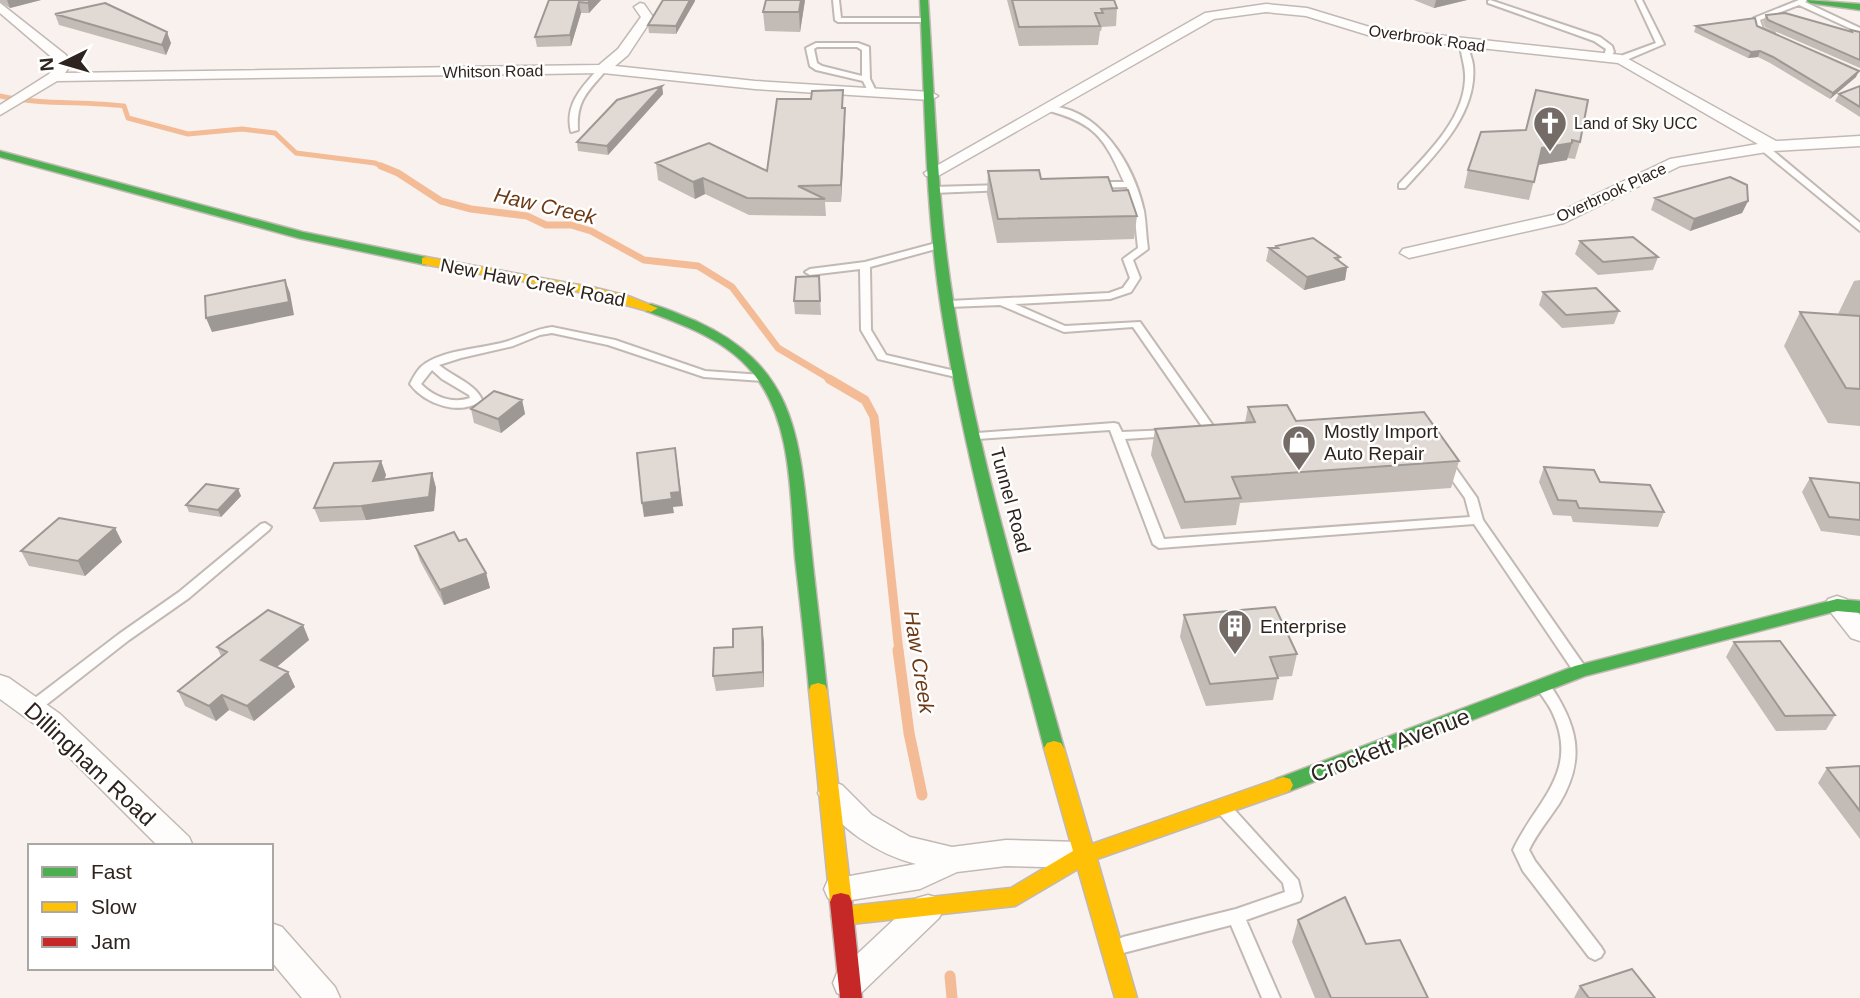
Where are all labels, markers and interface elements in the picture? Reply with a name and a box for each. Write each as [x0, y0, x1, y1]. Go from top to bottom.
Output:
street label: Overbrook Road [1368, 22, 1486, 55]
north arrow [28, 28, 98, 98]
text: N [36, 57, 58, 72]
street label: Whitson Road [443, 62, 543, 81]
church icon: Land of Sky UCC [1531, 104, 1569, 153]
place label: Land of Sky UCC [1574, 115, 1698, 132]
street label: Overbrook Place [1554, 160, 1669, 225]
water label: Haw Creek [492, 183, 600, 229]
street label: New Haw Creek Road [439, 254, 627, 311]
place label: Mostly Import Auto Repair [1324, 421, 1439, 464]
shop icon: Mostly Import Auto Repair [1280, 423, 1318, 472]
street label: Tunnel Road [986, 445, 1035, 555]
building icon: Enterprise [1216, 607, 1254, 656]
water label: Haw Creek [900, 609, 939, 716]
place label: Enterprise [1260, 616, 1347, 637]
street label: Dillingham Road [19, 697, 161, 831]
street label: Crockett Avenue [1307, 703, 1473, 787]
legend [28, 844, 273, 970]
text: Fast [91, 860, 132, 883]
text: Slow [91, 895, 137, 918]
text: Jam [91, 930, 131, 953]

